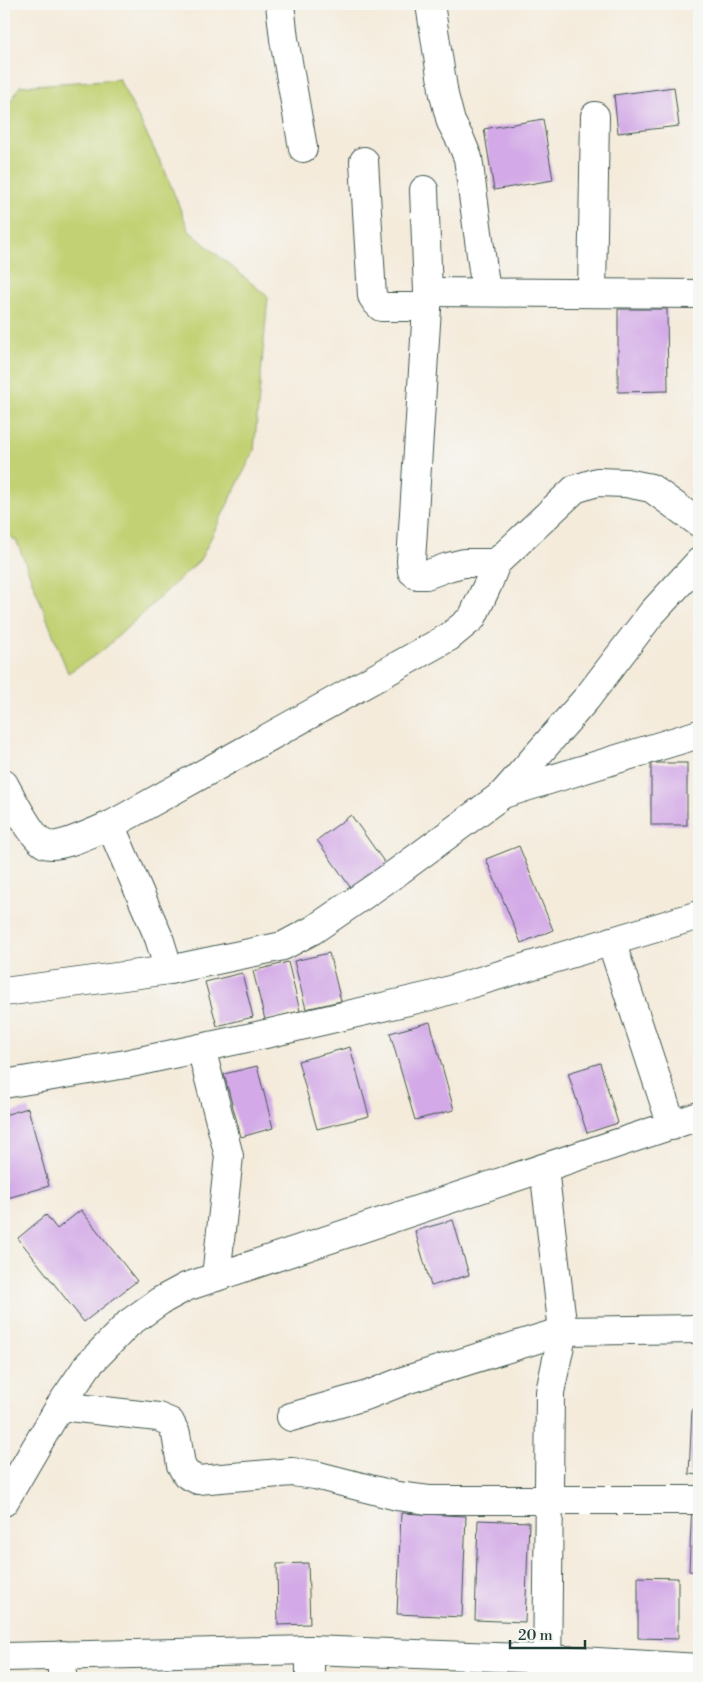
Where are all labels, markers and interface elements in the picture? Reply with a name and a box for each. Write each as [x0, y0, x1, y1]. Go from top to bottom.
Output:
scale bar [510, 1617, 586, 1649]
text: 20 m [518, 1626, 553, 1645]

